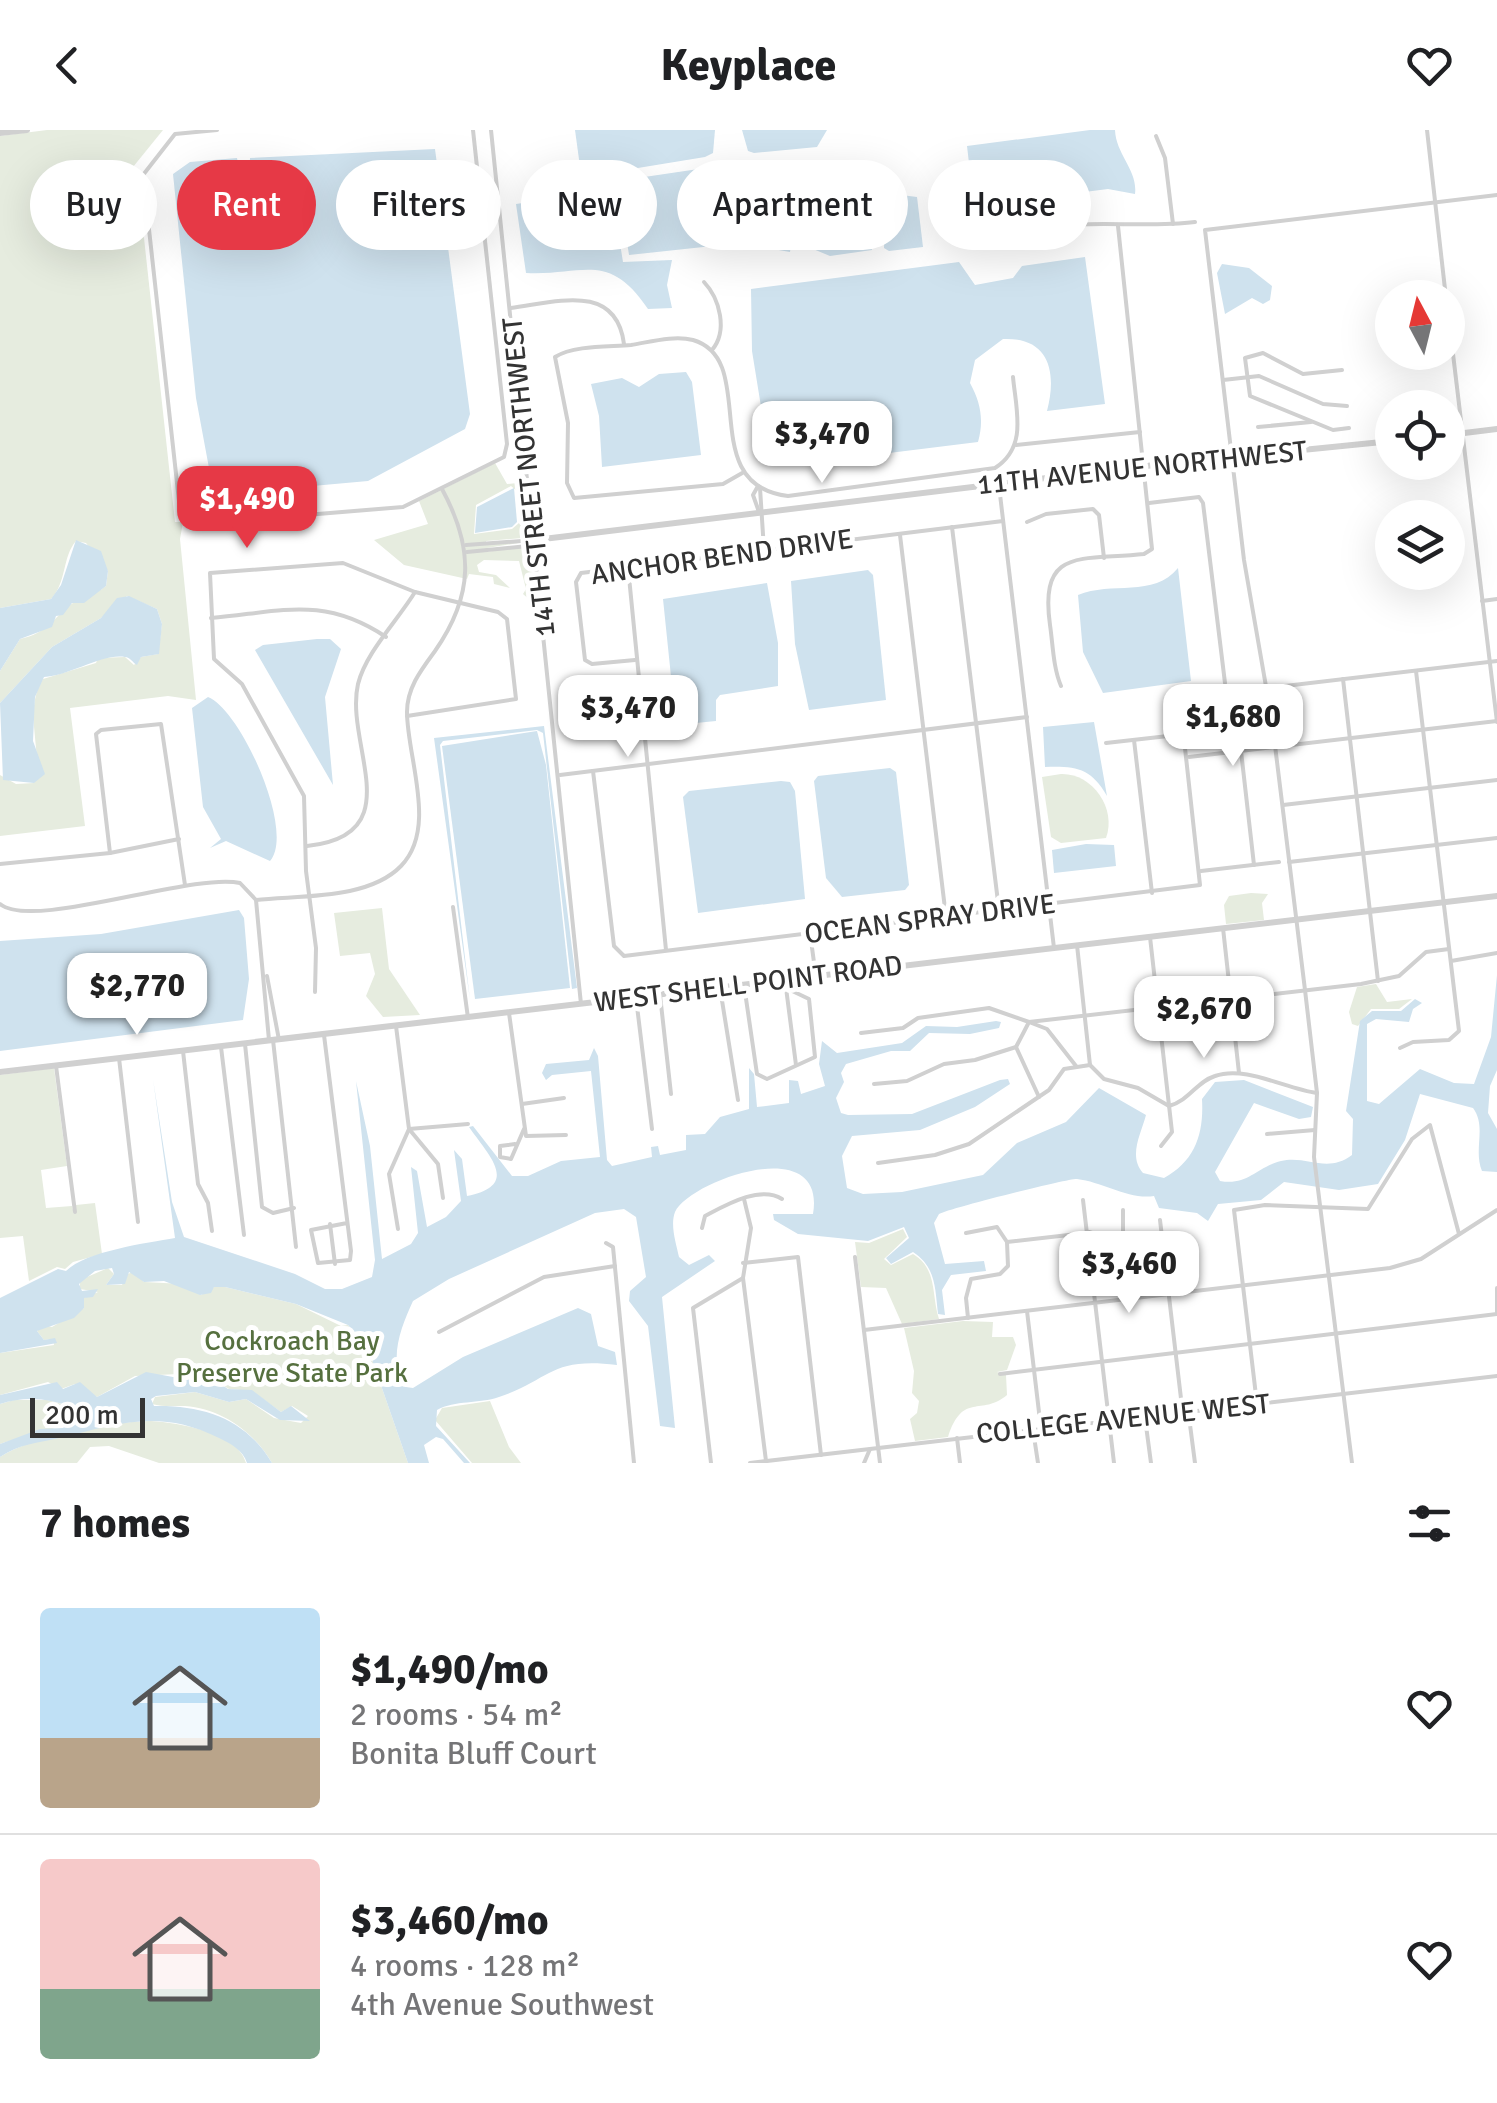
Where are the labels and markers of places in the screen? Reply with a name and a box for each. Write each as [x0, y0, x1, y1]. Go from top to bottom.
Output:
pin: $3,470 [741, 401, 903, 486]
pin: $1,490 [166, 466, 328, 551]
pin: $3,470 [547, 675, 709, 760]
pin: $1,680 [1152, 684, 1314, 769]
pin: $2,770 [56, 953, 218, 1038]
pin: $2,670 [1123, 976, 1285, 1061]
pin: $3,460 [1048, 1231, 1210, 1316]

